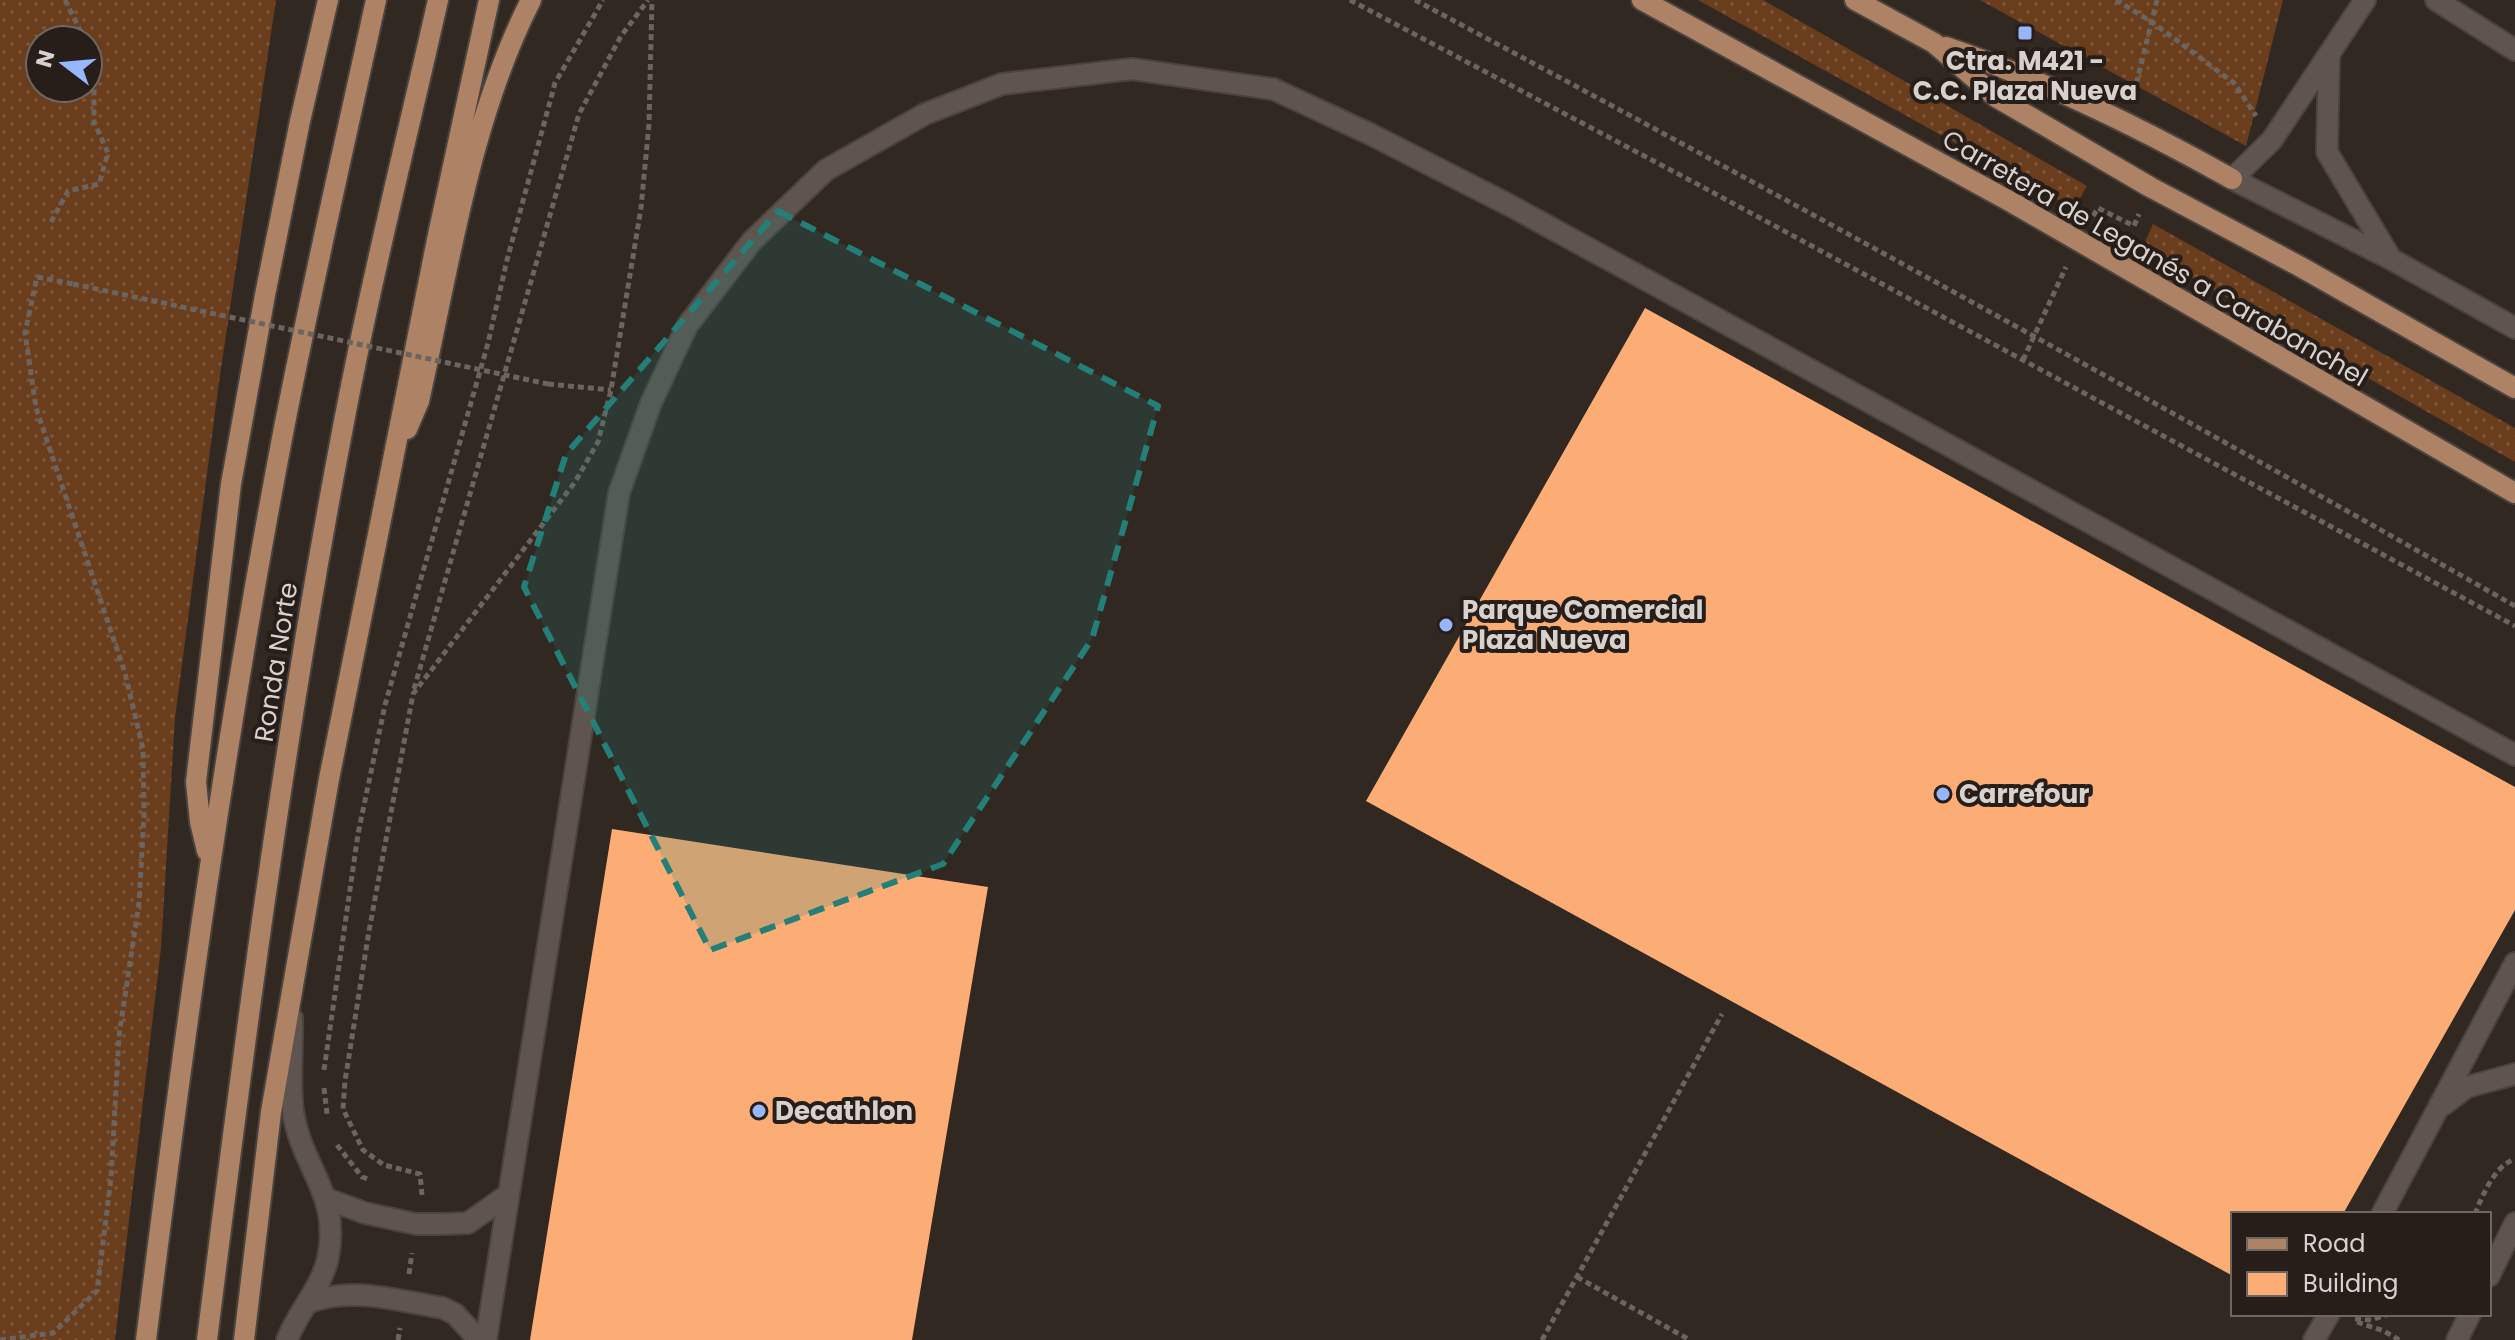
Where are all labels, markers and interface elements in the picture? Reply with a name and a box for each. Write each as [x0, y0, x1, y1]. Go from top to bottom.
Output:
north arrow [24, 24, 104, 104]
marker: Ctra. M421 - C.C. Plaza Nueva [2016, 24, 2034, 42]
place label: Ctra. M421 - C.C. Plaza Nueva [1913, 43, 2137, 109]
text: N [28, 46, 62, 71]
street label: Carretera de Leganés a Carabanchel [1936, 121, 2374, 395]
street label: Ronda Norte [246, 579, 306, 745]
place label: Parque Comercial Plaza Nueva [1462, 592, 1704, 658]
marker: Parque Comercial Plaza Nueva [1437, 616, 1455, 634]
place label: Carrefour [1959, 776, 2089, 812]
marker: Carrefour [1934, 785, 1952, 803]
place label: Decathlon [775, 1093, 913, 1129]
marker: Decathlon [750, 1102, 768, 1120]
legend [2231, 1212, 2491, 1316]
text: Road [2303, 1227, 2365, 1260]
text: Building [2303, 1267, 2399, 1300]

